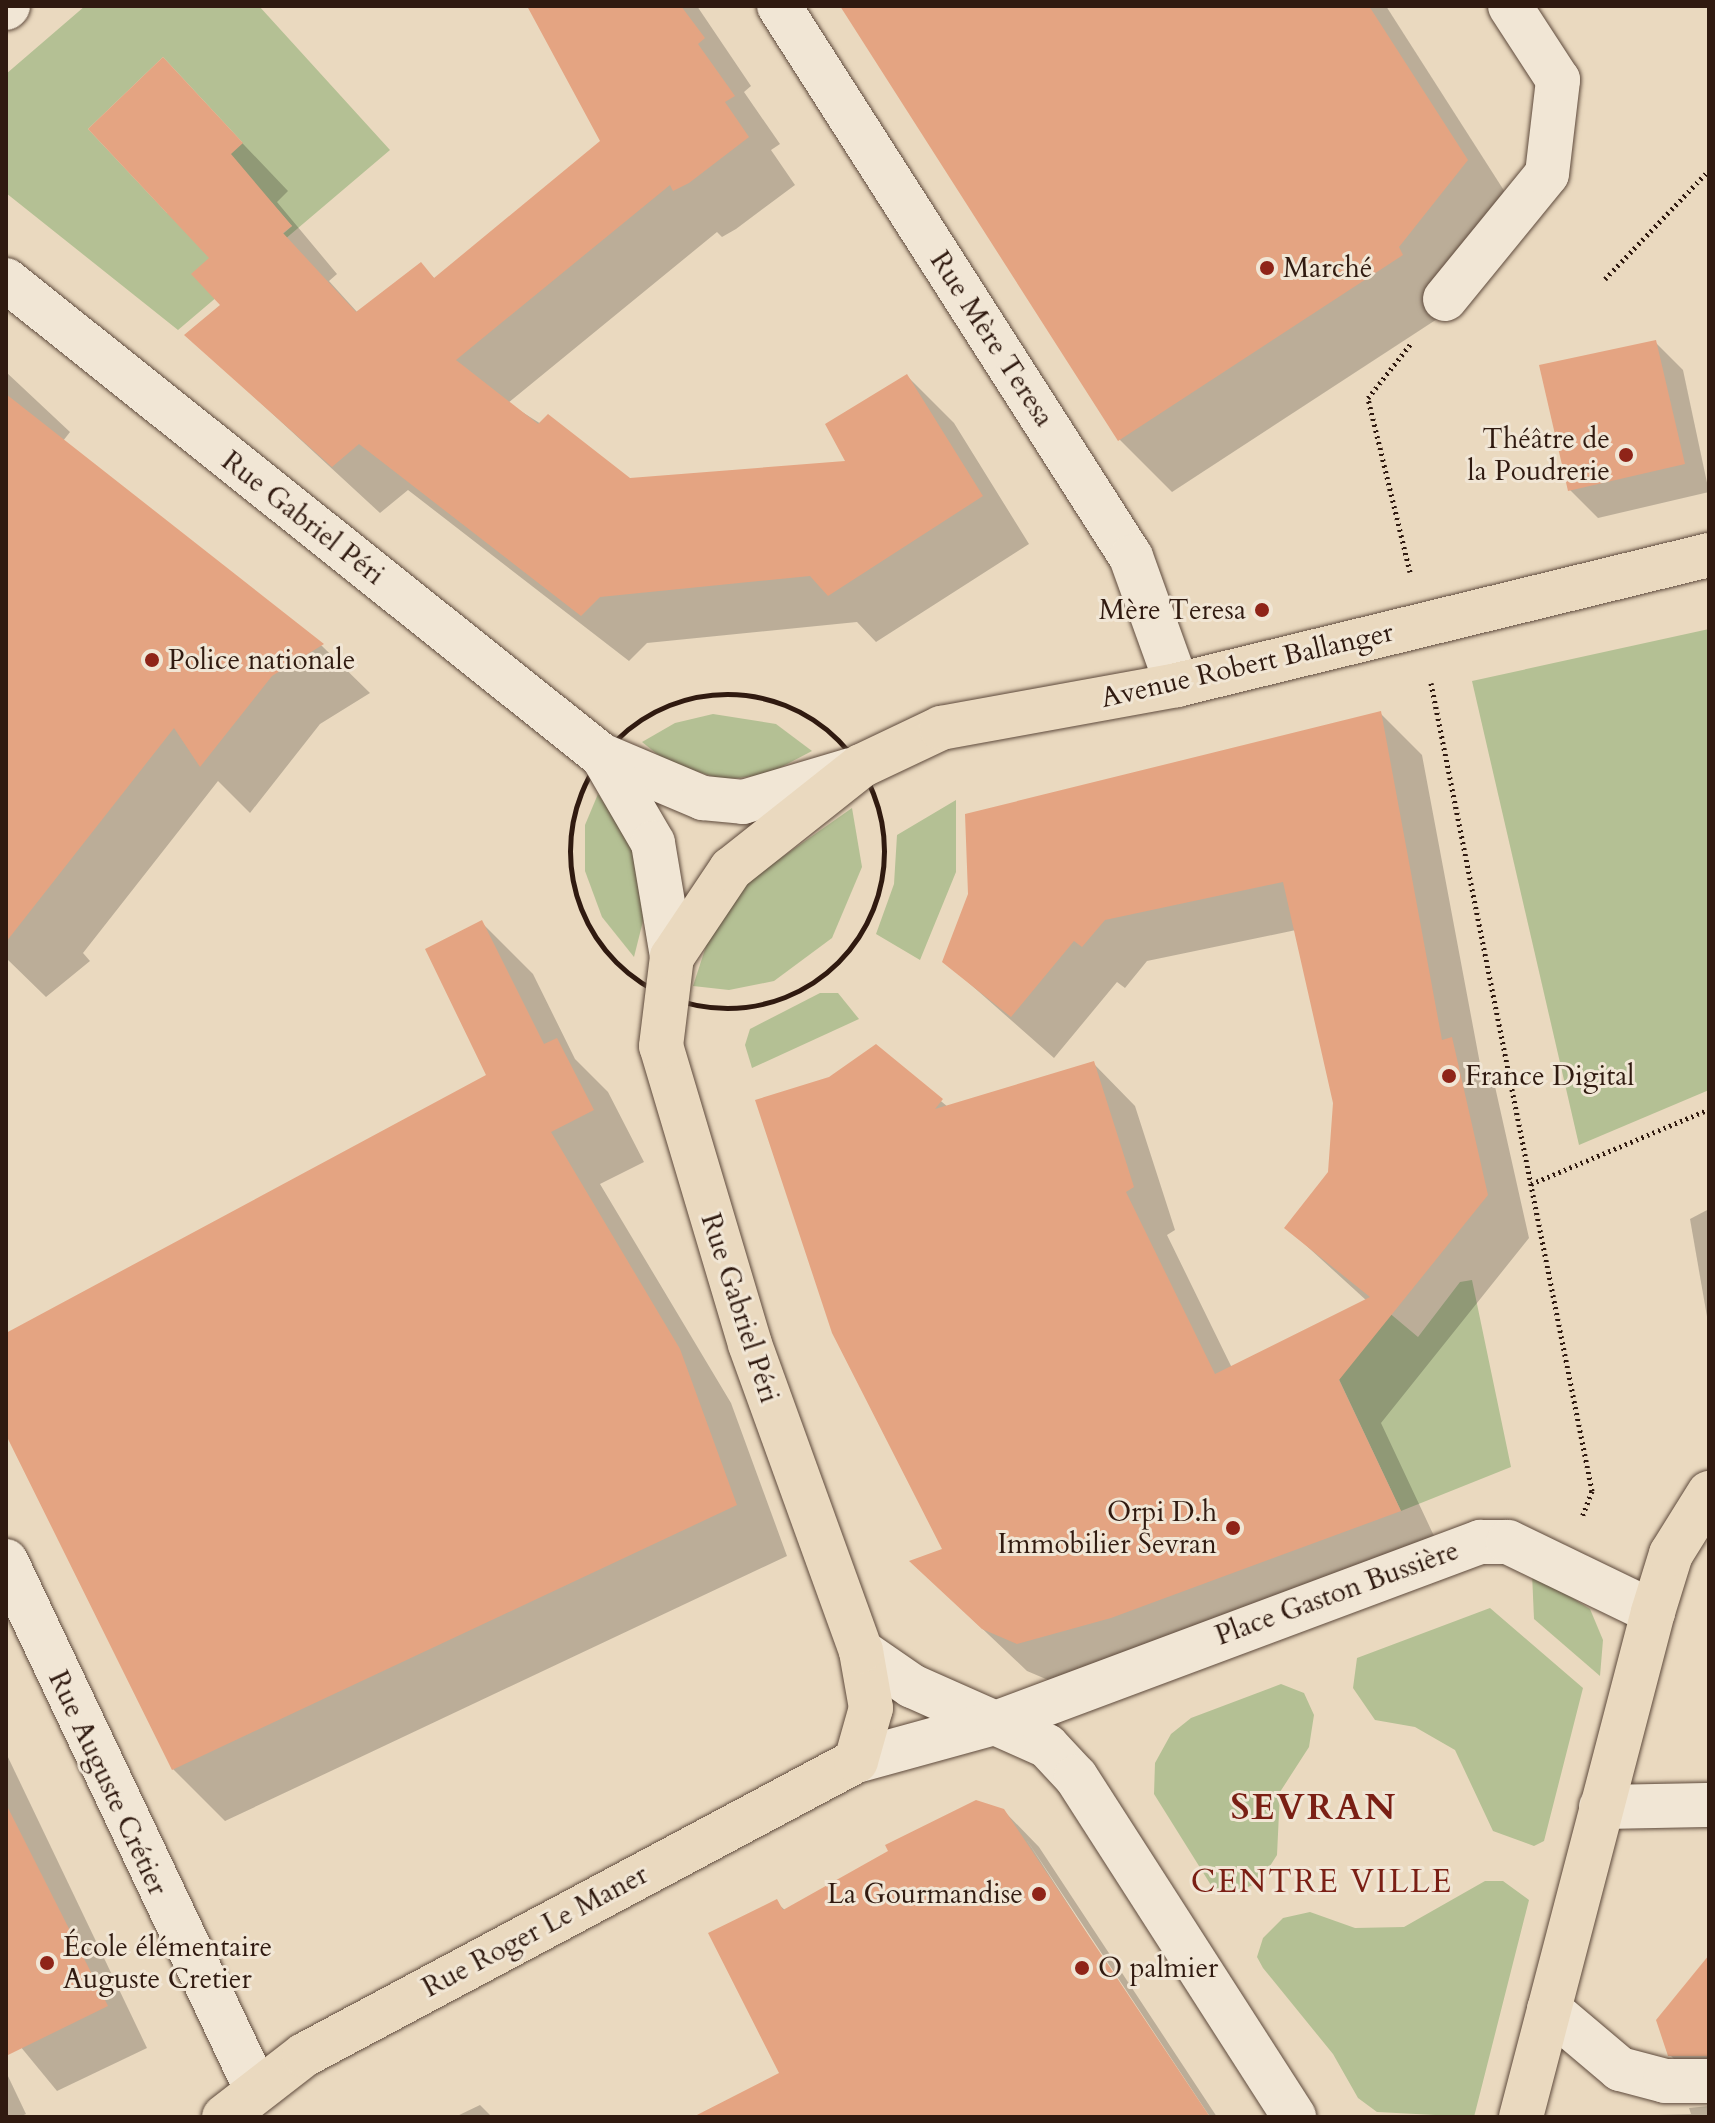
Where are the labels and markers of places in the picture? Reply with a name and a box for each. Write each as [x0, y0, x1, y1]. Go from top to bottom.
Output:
place label: Marché [1283, 251, 1373, 285]
marker: Marché [1258, 259, 1276, 277]
place label: Théâtre de la Poudrerie [1468, 422, 1610, 488]
marker: Théâtre de la Poudrerie [1617, 446, 1635, 464]
place label: Mère Teresa [1099, 593, 1246, 627]
marker: Mère Teresa [1253, 601, 1271, 619]
place label: Police nationale [168, 643, 355, 677]
marker: Police nationale [143, 651, 161, 669]
place label: France Digital [1465, 1059, 1634, 1093]
marker: France Digital [1440, 1067, 1458, 1085]
place label: Orpi D.h Immobilier Sevran [997, 1495, 1217, 1561]
marker: Orpi D.h Immobilier Sevran [1224, 1519, 1242, 1537]
place label: La Gourmandise [827, 1877, 1023, 1911]
marker: La Gourmandise [1030, 1885, 1048, 1903]
place label: École élémentaire Auguste Cretier [63, 1930, 272, 1996]
place label: O palmier [1098, 1951, 1218, 1985]
marker: École élémentaire Auguste Cretier [38, 1954, 56, 1972]
marker: O palmier [1073, 1959, 1091, 1977]

